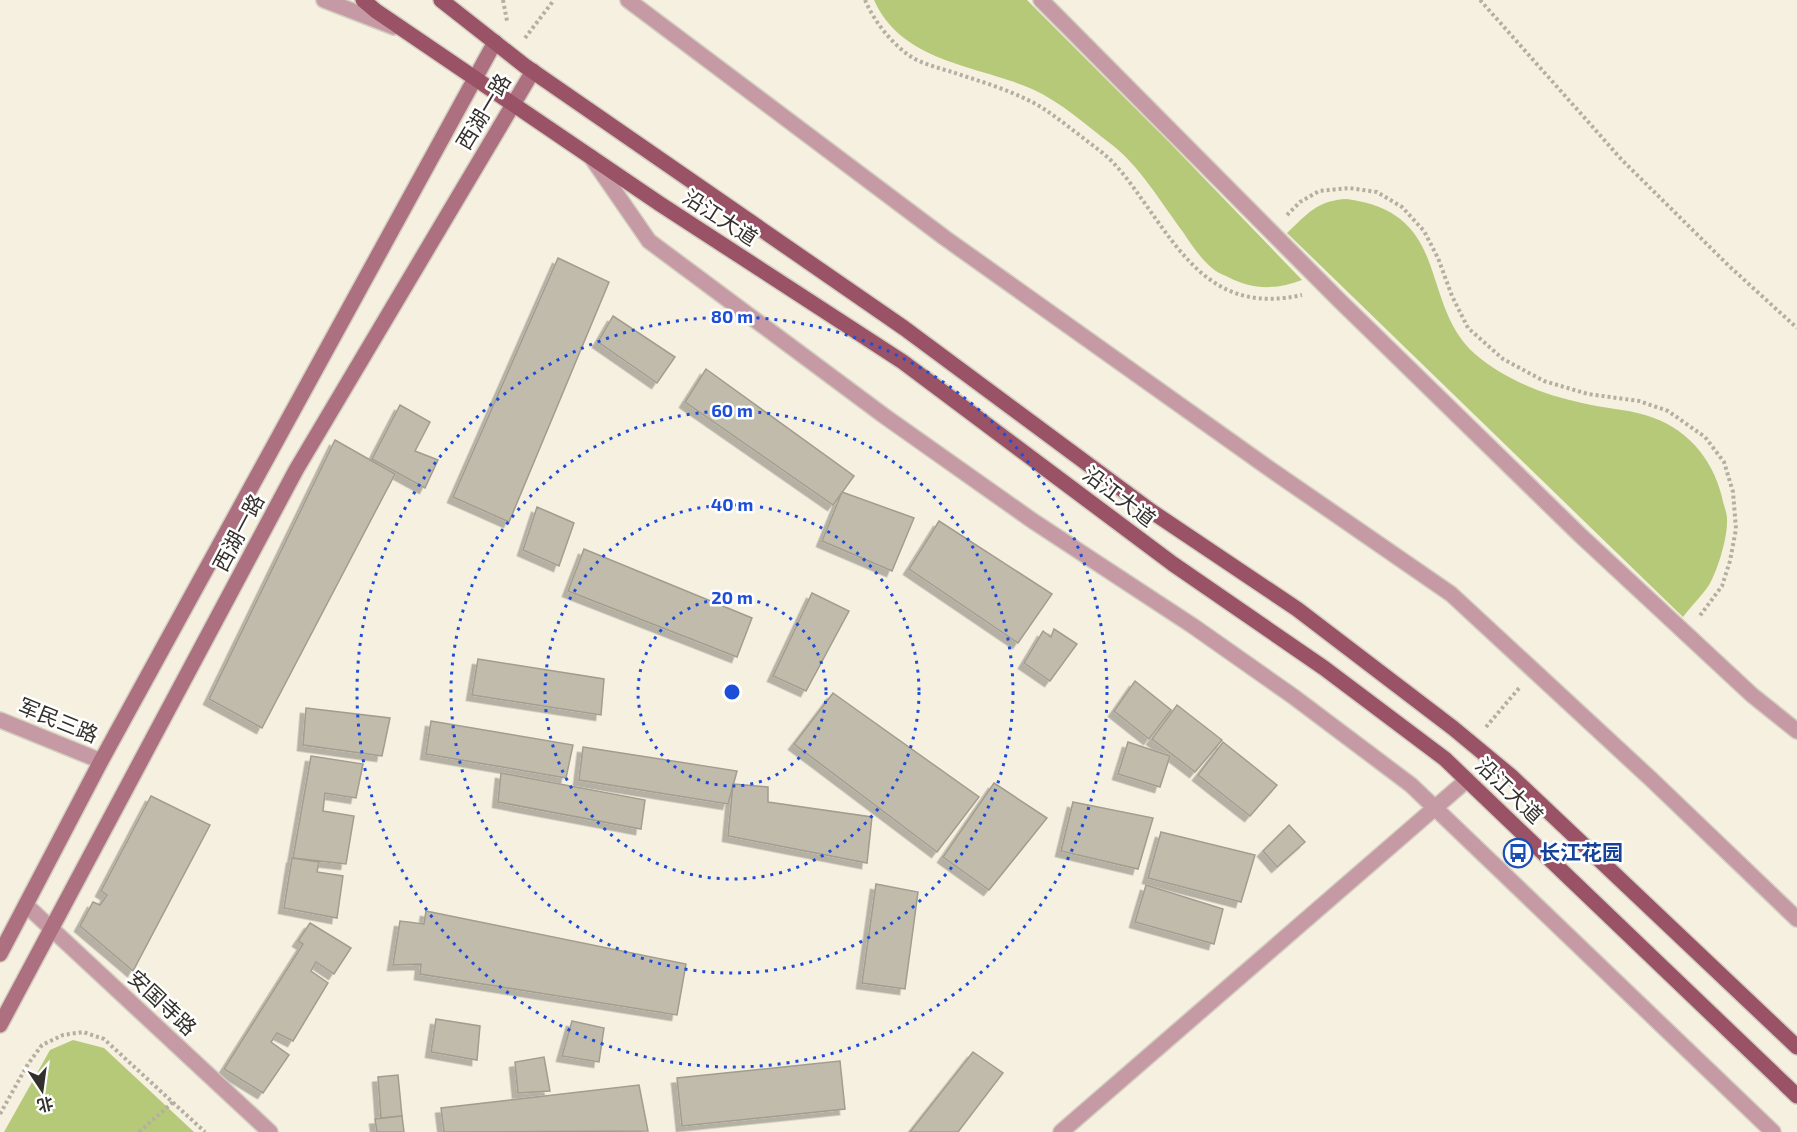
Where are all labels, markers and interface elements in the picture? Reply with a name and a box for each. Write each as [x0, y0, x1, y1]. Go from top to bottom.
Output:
street label: 西湖一路 [450, 69, 515, 154]
street label: 沿江大道 [679, 183, 763, 250]
text: 80 m [711, 305, 753, 327]
text: 60 m [711, 399, 753, 421]
street label: 沿江大道 [1079, 461, 1161, 531]
street label: 西湖一路 [207, 489, 268, 575]
text: 40 m [711, 493, 753, 515]
text: 20 m [711, 586, 753, 608]
centre of rings [722, 682, 742, 702]
street label: 军民三路 [15, 692, 102, 747]
street label: 沿江大道 [1471, 752, 1549, 828]
bus stop icon: 长江花园 [1502, 837, 1534, 869]
place label: 长江花园 [1539, 839, 1623, 864]
street label: 安国寺路 [124, 964, 202, 1040]
north arrow [12, 1060, 72, 1120]
text: 北 [36, 1094, 55, 1116]

